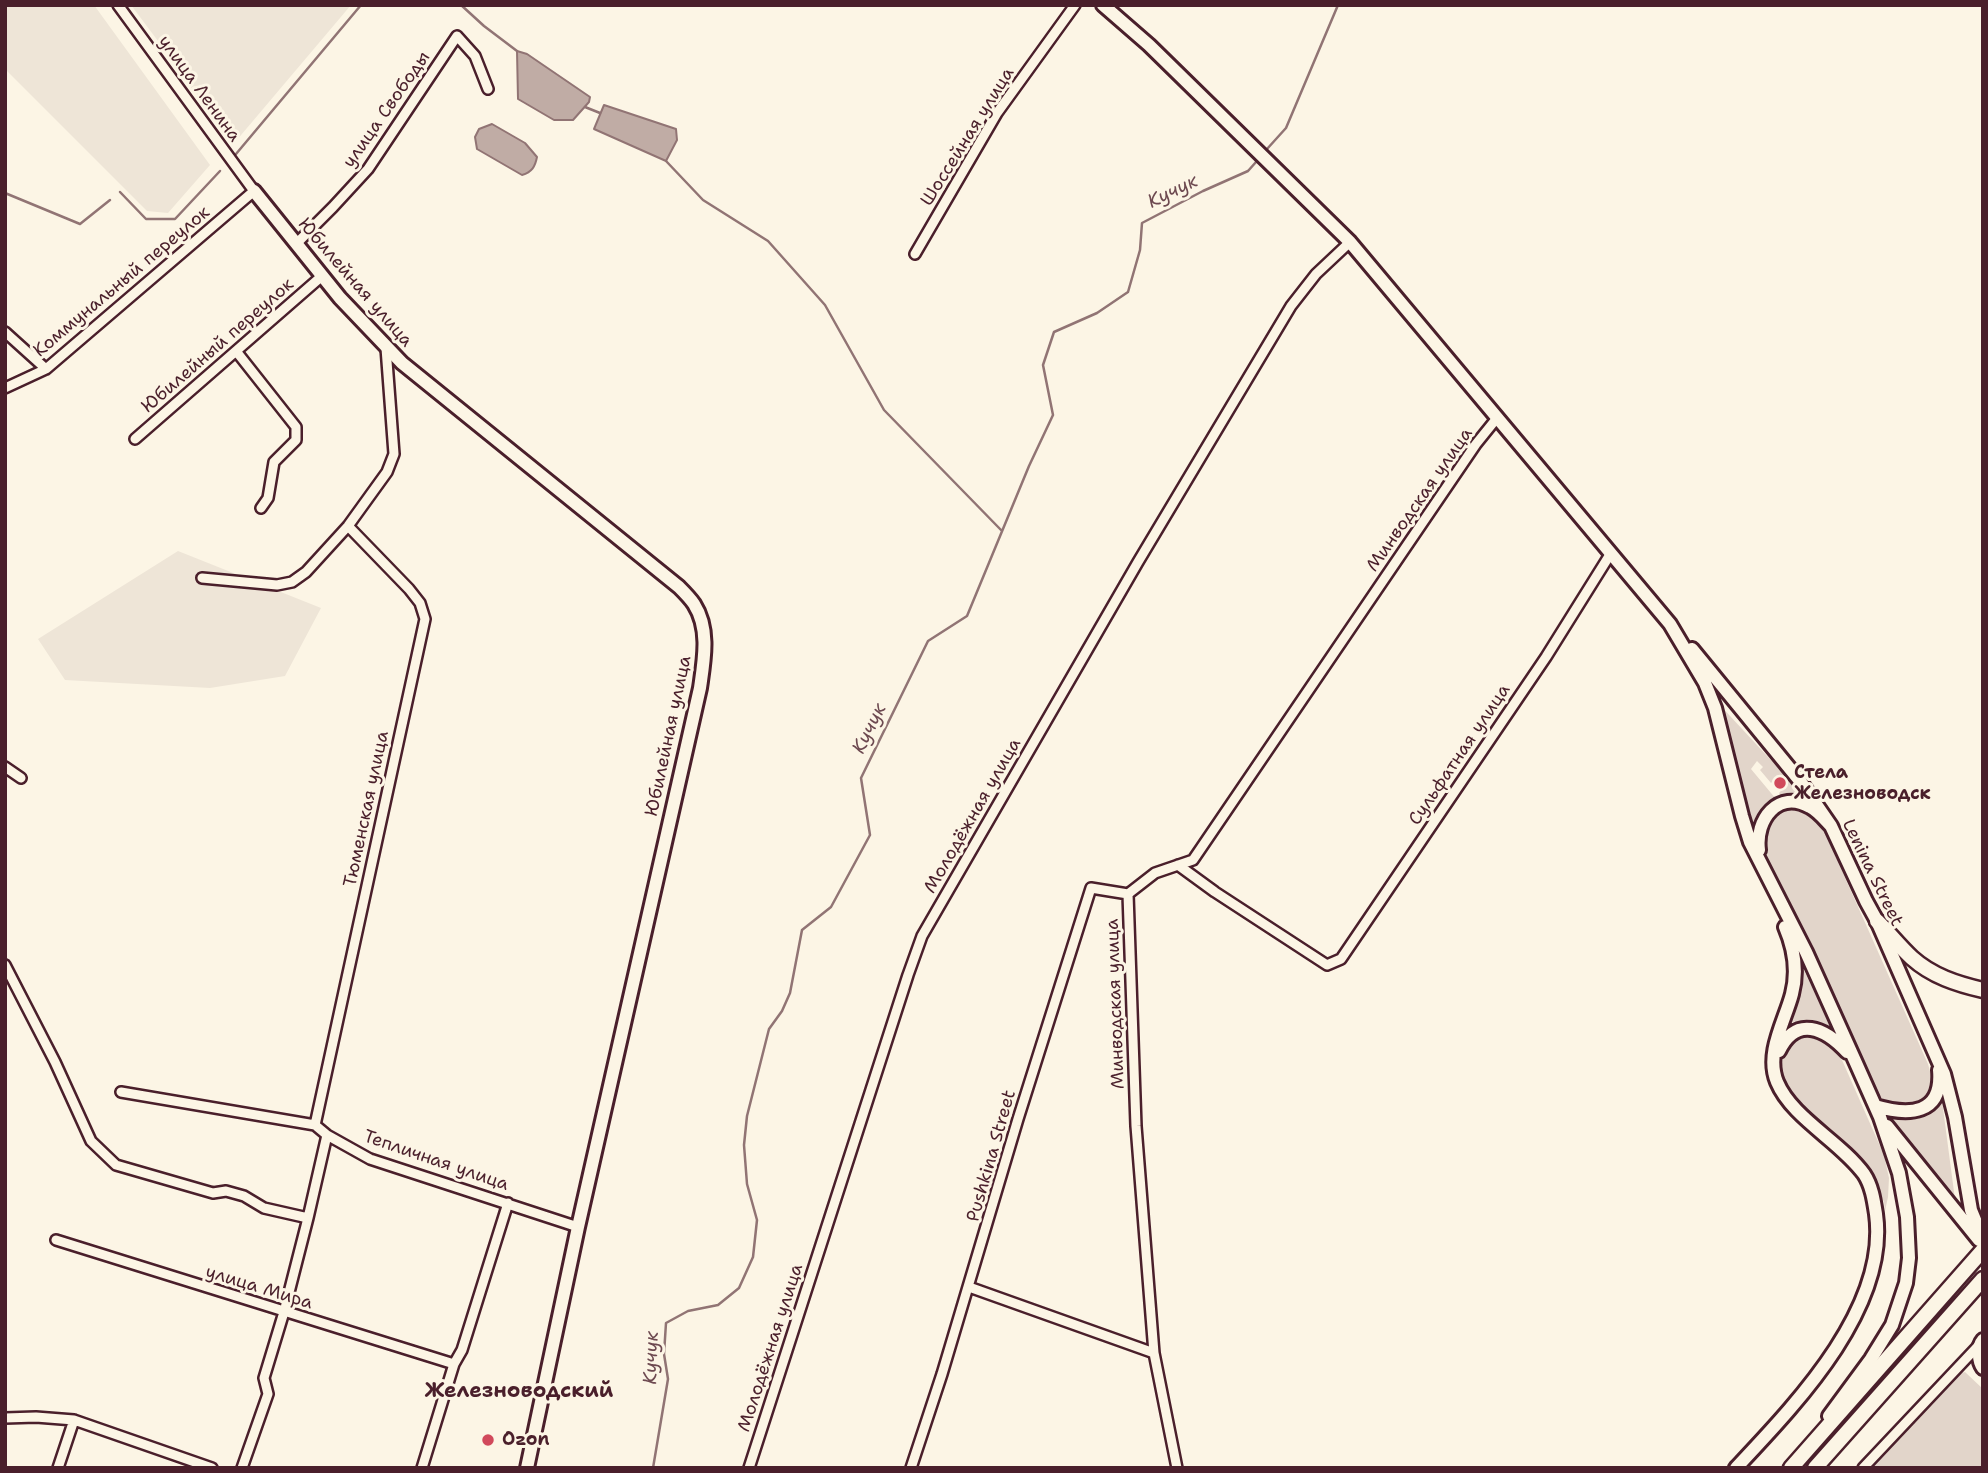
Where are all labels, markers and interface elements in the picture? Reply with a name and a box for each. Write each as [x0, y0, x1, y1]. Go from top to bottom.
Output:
street label: улица Ленина [153, 32, 245, 146]
street label: улица Свободы [339, 48, 435, 172]
street label: Шоссейная улица [917, 64, 1019, 210]
water label: Кучук [1144, 170, 1202, 214]
street label: Коммунальный переулок [29, 202, 215, 362]
street label: Юбилейная улица [293, 214, 417, 352]
street label: Юбилейный переулок [138, 274, 298, 418]
street label: Минводская улица [1362, 424, 1478, 576]
street label: Юбилейная улица [641, 654, 697, 818]
street label: Сульфатная улица [1405, 680, 1515, 830]
water label: Кучук [848, 700, 892, 758]
street label: Тюменская улица [340, 729, 394, 889]
street label: Молодёжная улица [920, 735, 1026, 897]
place label: Стела Железноводск [1794, 762, 1931, 804]
marker: Стела Железноводск [1772, 775, 1788, 791]
street label: Lenina Street [1837, 816, 1907, 930]
street label: Минводская улица [1102, 918, 1130, 1090]
street label: Pushkina Street [963, 1088, 1021, 1224]
street label: Тепличная улица [361, 1126, 511, 1196]
street label: улица Мира [203, 1261, 315, 1315]
street label: Молодёжная улица [734, 1261, 808, 1435]
water label: Кучук [640, 1331, 664, 1385]
district label: Железноводский [425, 1379, 613, 1405]
place label: Ozon [502, 1429, 549, 1451]
marker: Ozon [480, 1432, 496, 1448]

